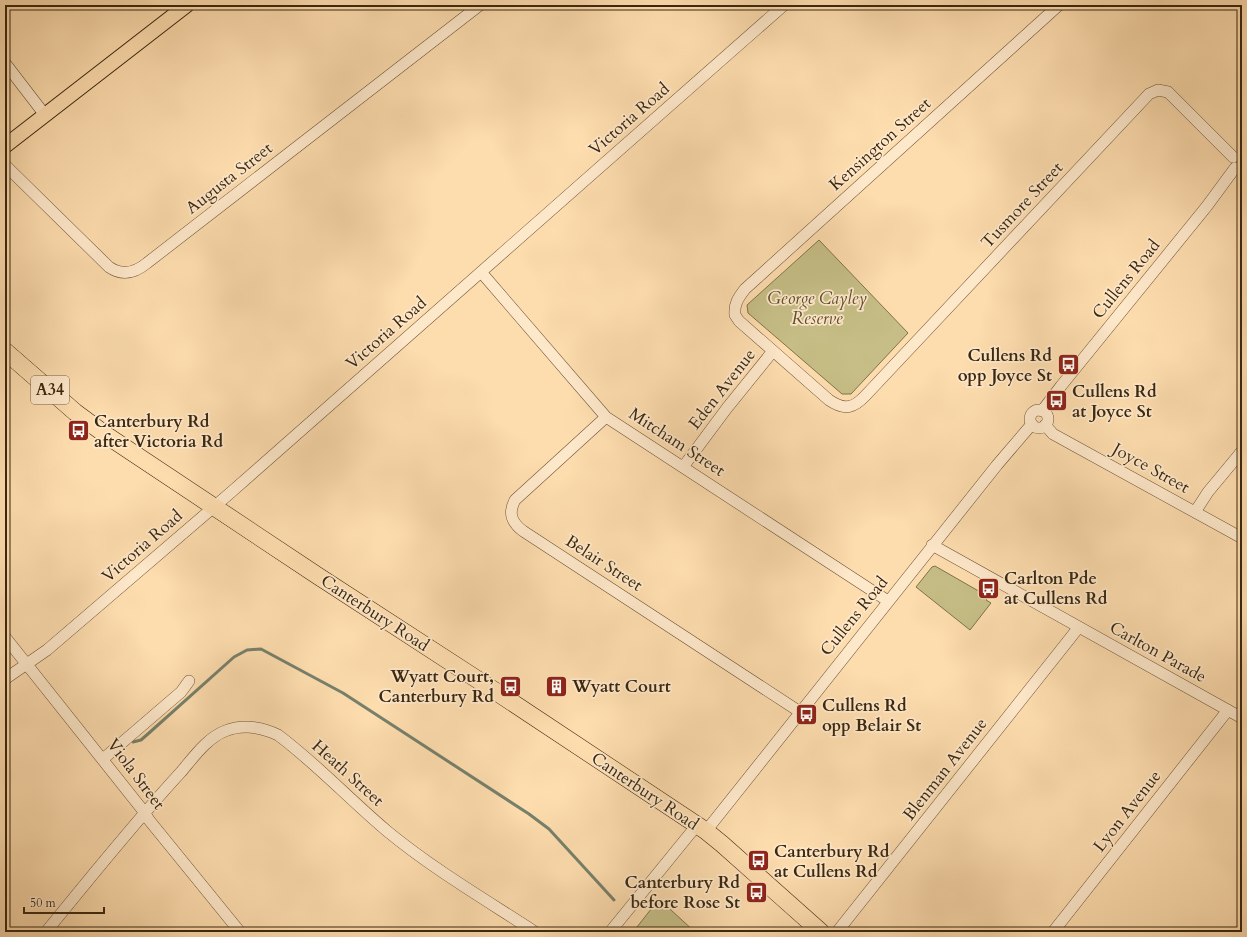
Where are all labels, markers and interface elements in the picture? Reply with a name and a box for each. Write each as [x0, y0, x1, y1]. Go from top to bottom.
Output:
street label: Victoria Road [584, 78, 674, 160]
street label: Kensington Street [824, 92, 936, 196]
street label: Augusta Street [181, 136, 278, 219]
street label: Tusmore Street [976, 156, 1068, 253]
street label: Cullens Road [1087, 234, 1165, 324]
park label: George Cayley Reserve [767, 287, 867, 330]
street label: Victoria Road [341, 292, 431, 374]
street label: Eden Avenue [683, 344, 761, 434]
place label: Cullens Rd opp Joyce St [958, 344, 1052, 387]
bus stop icon: Cullens Rd opp Joyce St [1055, 352, 1081, 378]
road number: A34 [31, 376, 69, 404]
place label: Cullens Rd at Joyce St [1072, 380, 1157, 423]
bus stop icon: Cullens Rd at Joyce St [1044, 388, 1070, 414]
street label: Mitcham Street [624, 402, 730, 482]
place label: Canterbury Rd after Victoria Rd [94, 410, 224, 453]
bus stop icon: Canterbury Rd after Victoria Rd [66, 418, 92, 444]
street label: Joyce Street [1106, 436, 1194, 499]
street label: Victoria Road [97, 505, 187, 587]
street label: Belair Street [561, 530, 647, 597]
place label: Carlton Pde at Cullens Rd [1004, 567, 1108, 610]
street label: Canterbury Road [316, 569, 434, 657]
street label: Cullens Road [815, 571, 893, 661]
bus stop icon: Carlton Pde at Cullens Rd [975, 575, 1001, 601]
street label: Carlton Parade [1105, 616, 1211, 688]
place label: Wyatt Court, Canterbury Rd [379, 665, 494, 708]
bus stop icon: Wyatt Court, Canterbury Rd [497, 673, 523, 699]
building icon: Wyatt Court [544, 673, 570, 699]
place label: Wyatt Court [571, 675, 671, 698]
place label: Cullens Rd opp Belair St [822, 694, 921, 737]
bus stop icon: Cullens Rd opp Belair St [794, 702, 820, 728]
street label: Blenman Avenue [898, 713, 992, 825]
street label: Viola Street [102, 734, 171, 815]
street label: Heath Street [307, 735, 389, 812]
street label: Canterbury Road [587, 747, 703, 835]
street label: Lyon Avenue [1088, 765, 1166, 857]
place label: Canterbury Rd at Cullens Rd [774, 840, 890, 883]
bus stop icon: Canterbury Rd at Cullens Rd [746, 848, 772, 874]
place label: Canterbury Rd before Rose St [625, 871, 740, 914]
bus stop icon: Canterbury Rd before Rose St [743, 879, 769, 905]
scale bar [24, 889, 104, 915]
text: 50 m [30, 895, 57, 911]

